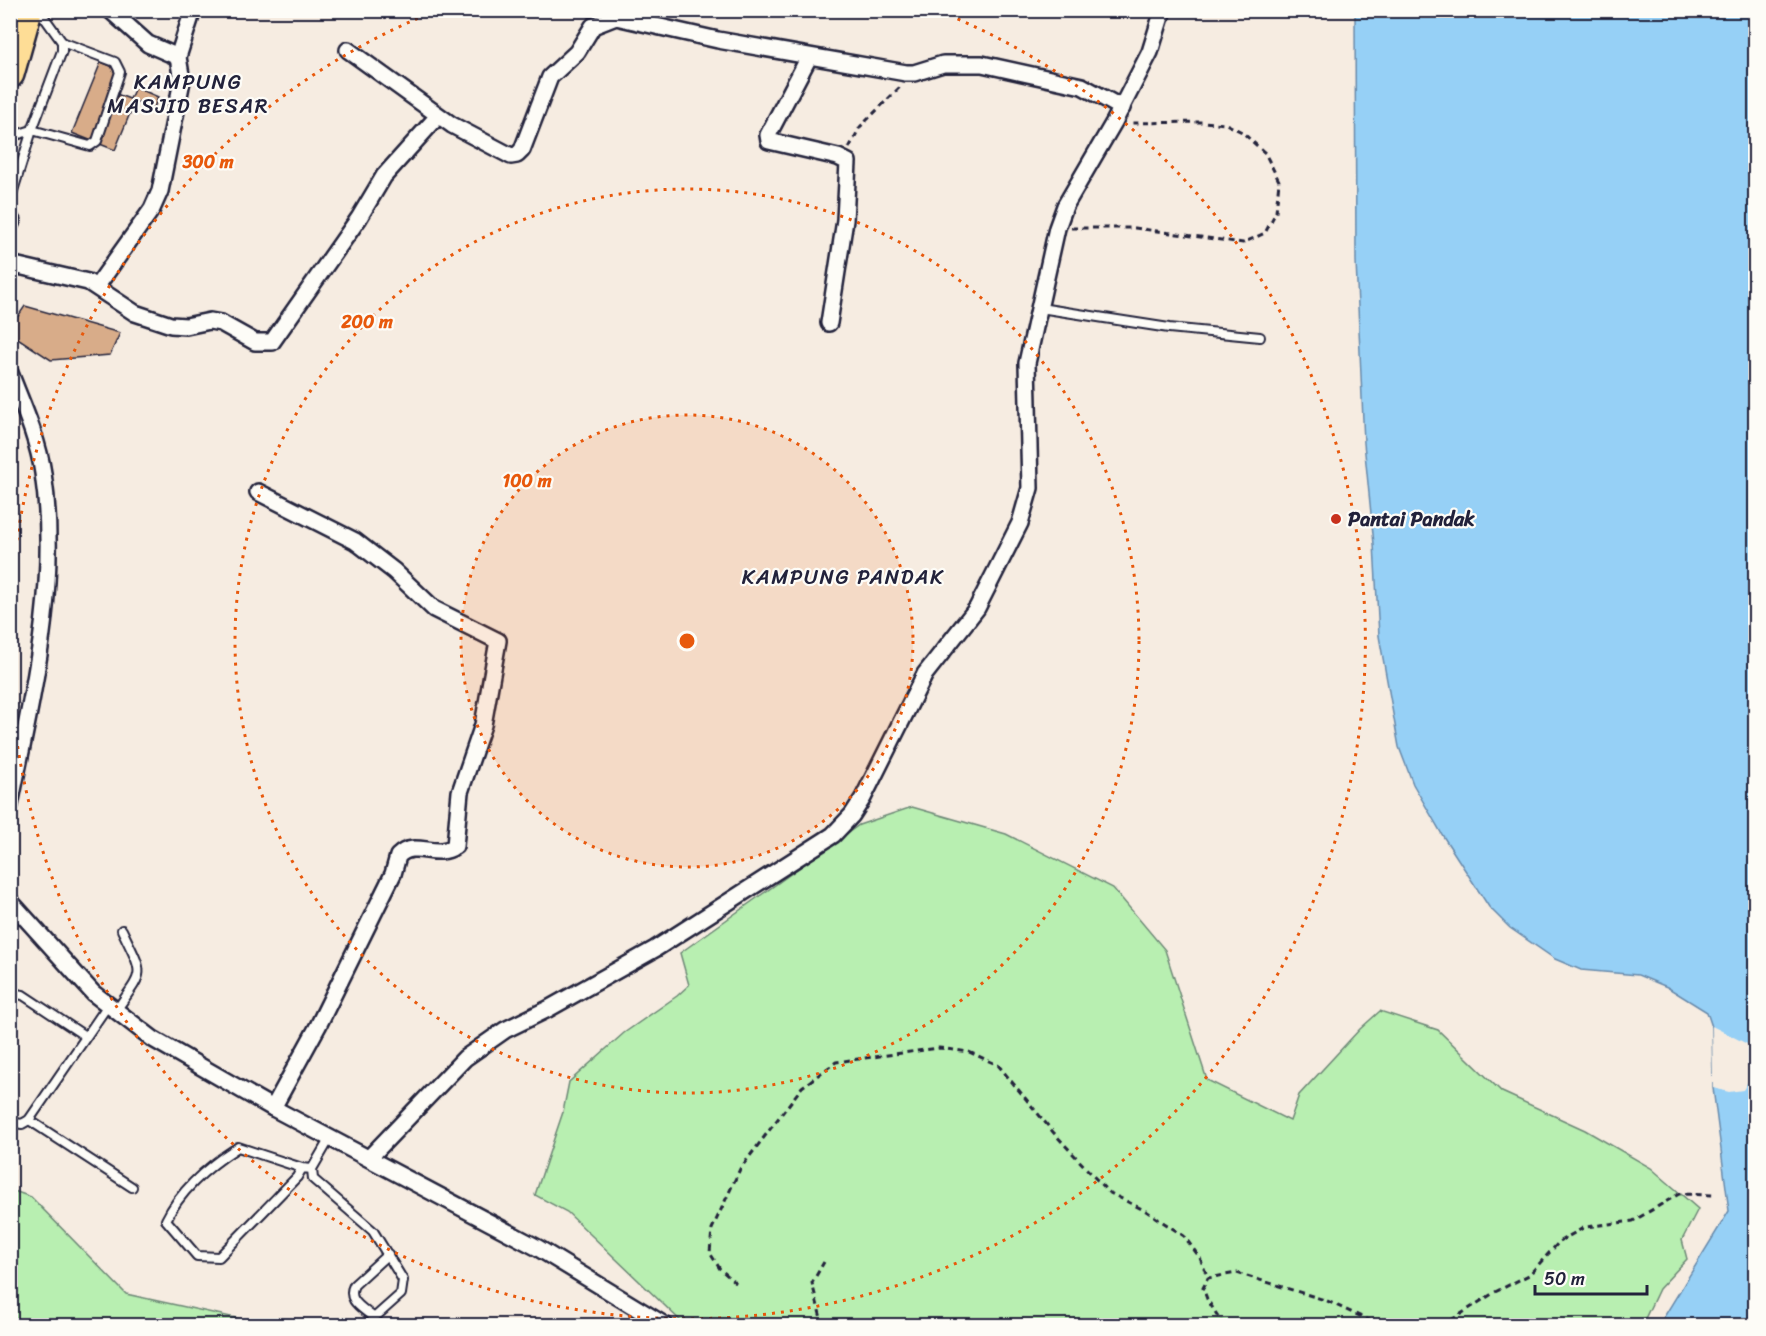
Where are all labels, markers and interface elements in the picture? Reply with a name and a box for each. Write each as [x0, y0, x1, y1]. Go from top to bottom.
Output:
district label: KAMPUNG MASJID BESAR [107, 63, 269, 125]
text: 300 m [181, 146, 234, 178]
text: 200 m [340, 306, 393, 338]
text: 100 m [503, 465, 552, 497]
place label: Pantai Pandak [1348, 502, 1475, 537]
marker: Pantai Pandak [1329, 512, 1343, 526]
district label: KAMPUNG PANDAK [742, 558, 944, 596]
centre of rings [677, 631, 697, 651]
scale bar [1535, 1258, 1648, 1296]
text: 50 m [1544, 1263, 1585, 1295]

